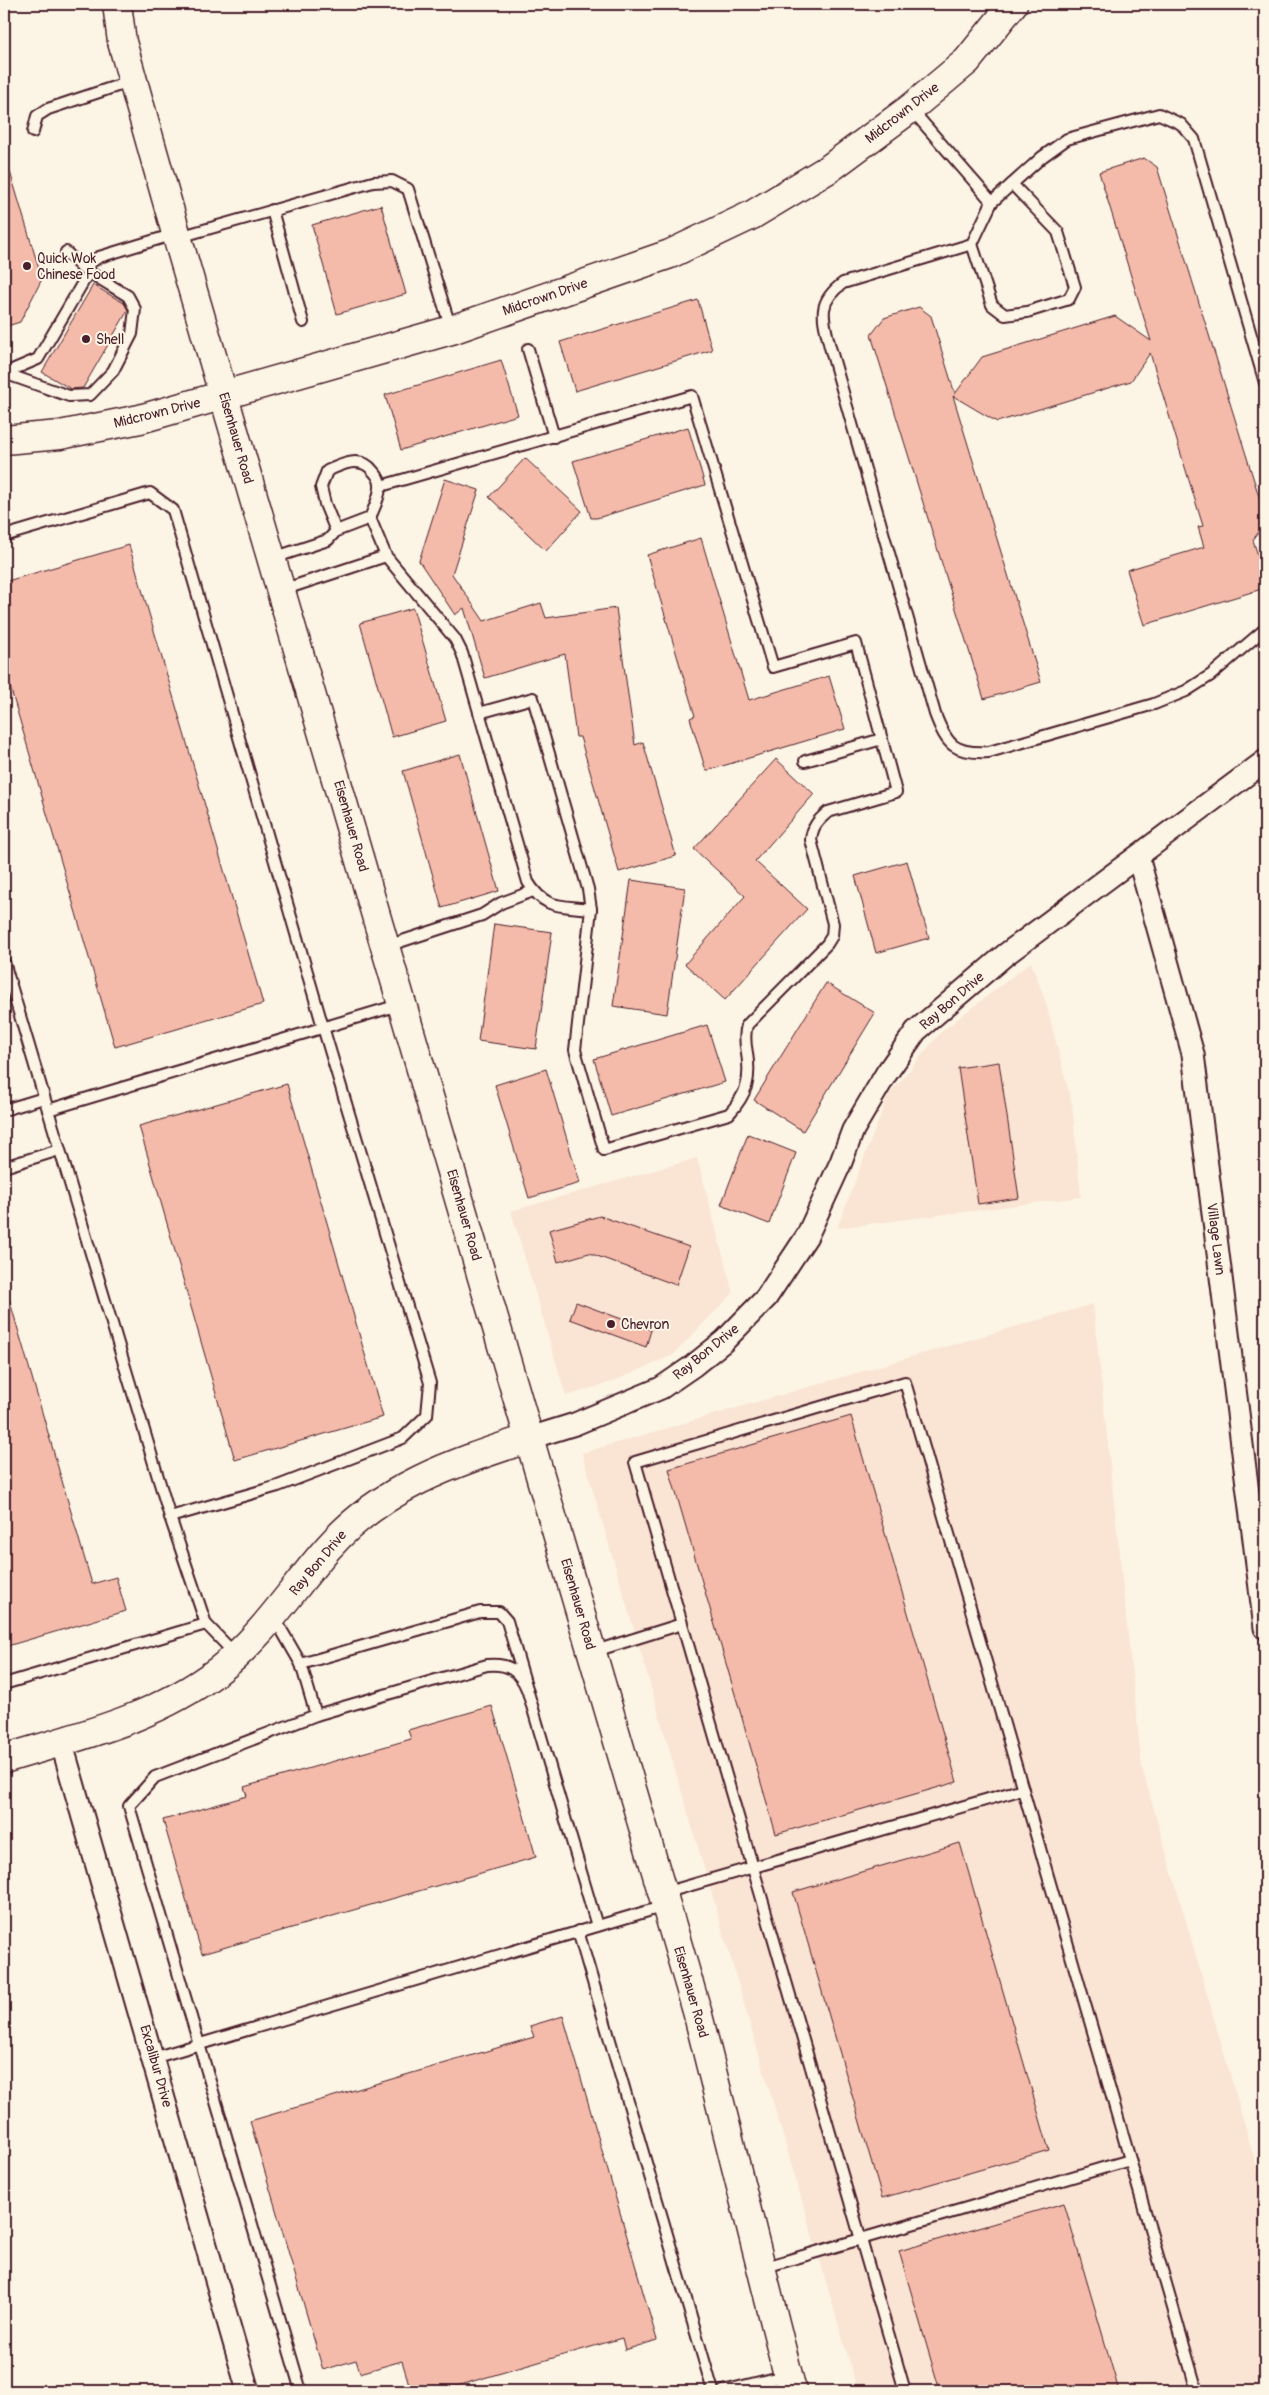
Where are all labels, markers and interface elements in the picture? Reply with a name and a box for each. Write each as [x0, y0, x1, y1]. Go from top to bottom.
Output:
street label: Midcrown Drive [862, 79, 942, 147]
place label: Quick Wok Chinese Food [37, 250, 115, 283]
marker: Quick Wok Chinese Food [21, 260, 33, 272]
street label: Midcrown Drive [500, 274, 590, 320]
place label: Shell [96, 331, 124, 348]
marker: Shell [80, 333, 92, 345]
street label: Eisenhauer Road [215, 390, 257, 486]
street label: Midcrown Drive [112, 394, 202, 432]
street label: Eisenhauer Road [330, 778, 372, 874]
street label: Ray Bon Drive [916, 968, 988, 1034]
street label: Eisenhauer Road [443, 1167, 485, 1263]
street label: Village Lawn [1203, 1202, 1229, 1276]
place label: Chevron [621, 1316, 670, 1333]
marker: Chevron [605, 1318, 617, 1330]
street label: Ray Bon Drive [670, 1320, 742, 1384]
street label: Ray Bon Drive [286, 1527, 350, 1599]
street label: Eisenhauer Road [557, 1556, 599, 1652]
street label: Eisenhauer Road [670, 1944, 712, 2040]
street label: Excalibur Drive [136, 2023, 176, 2109]

